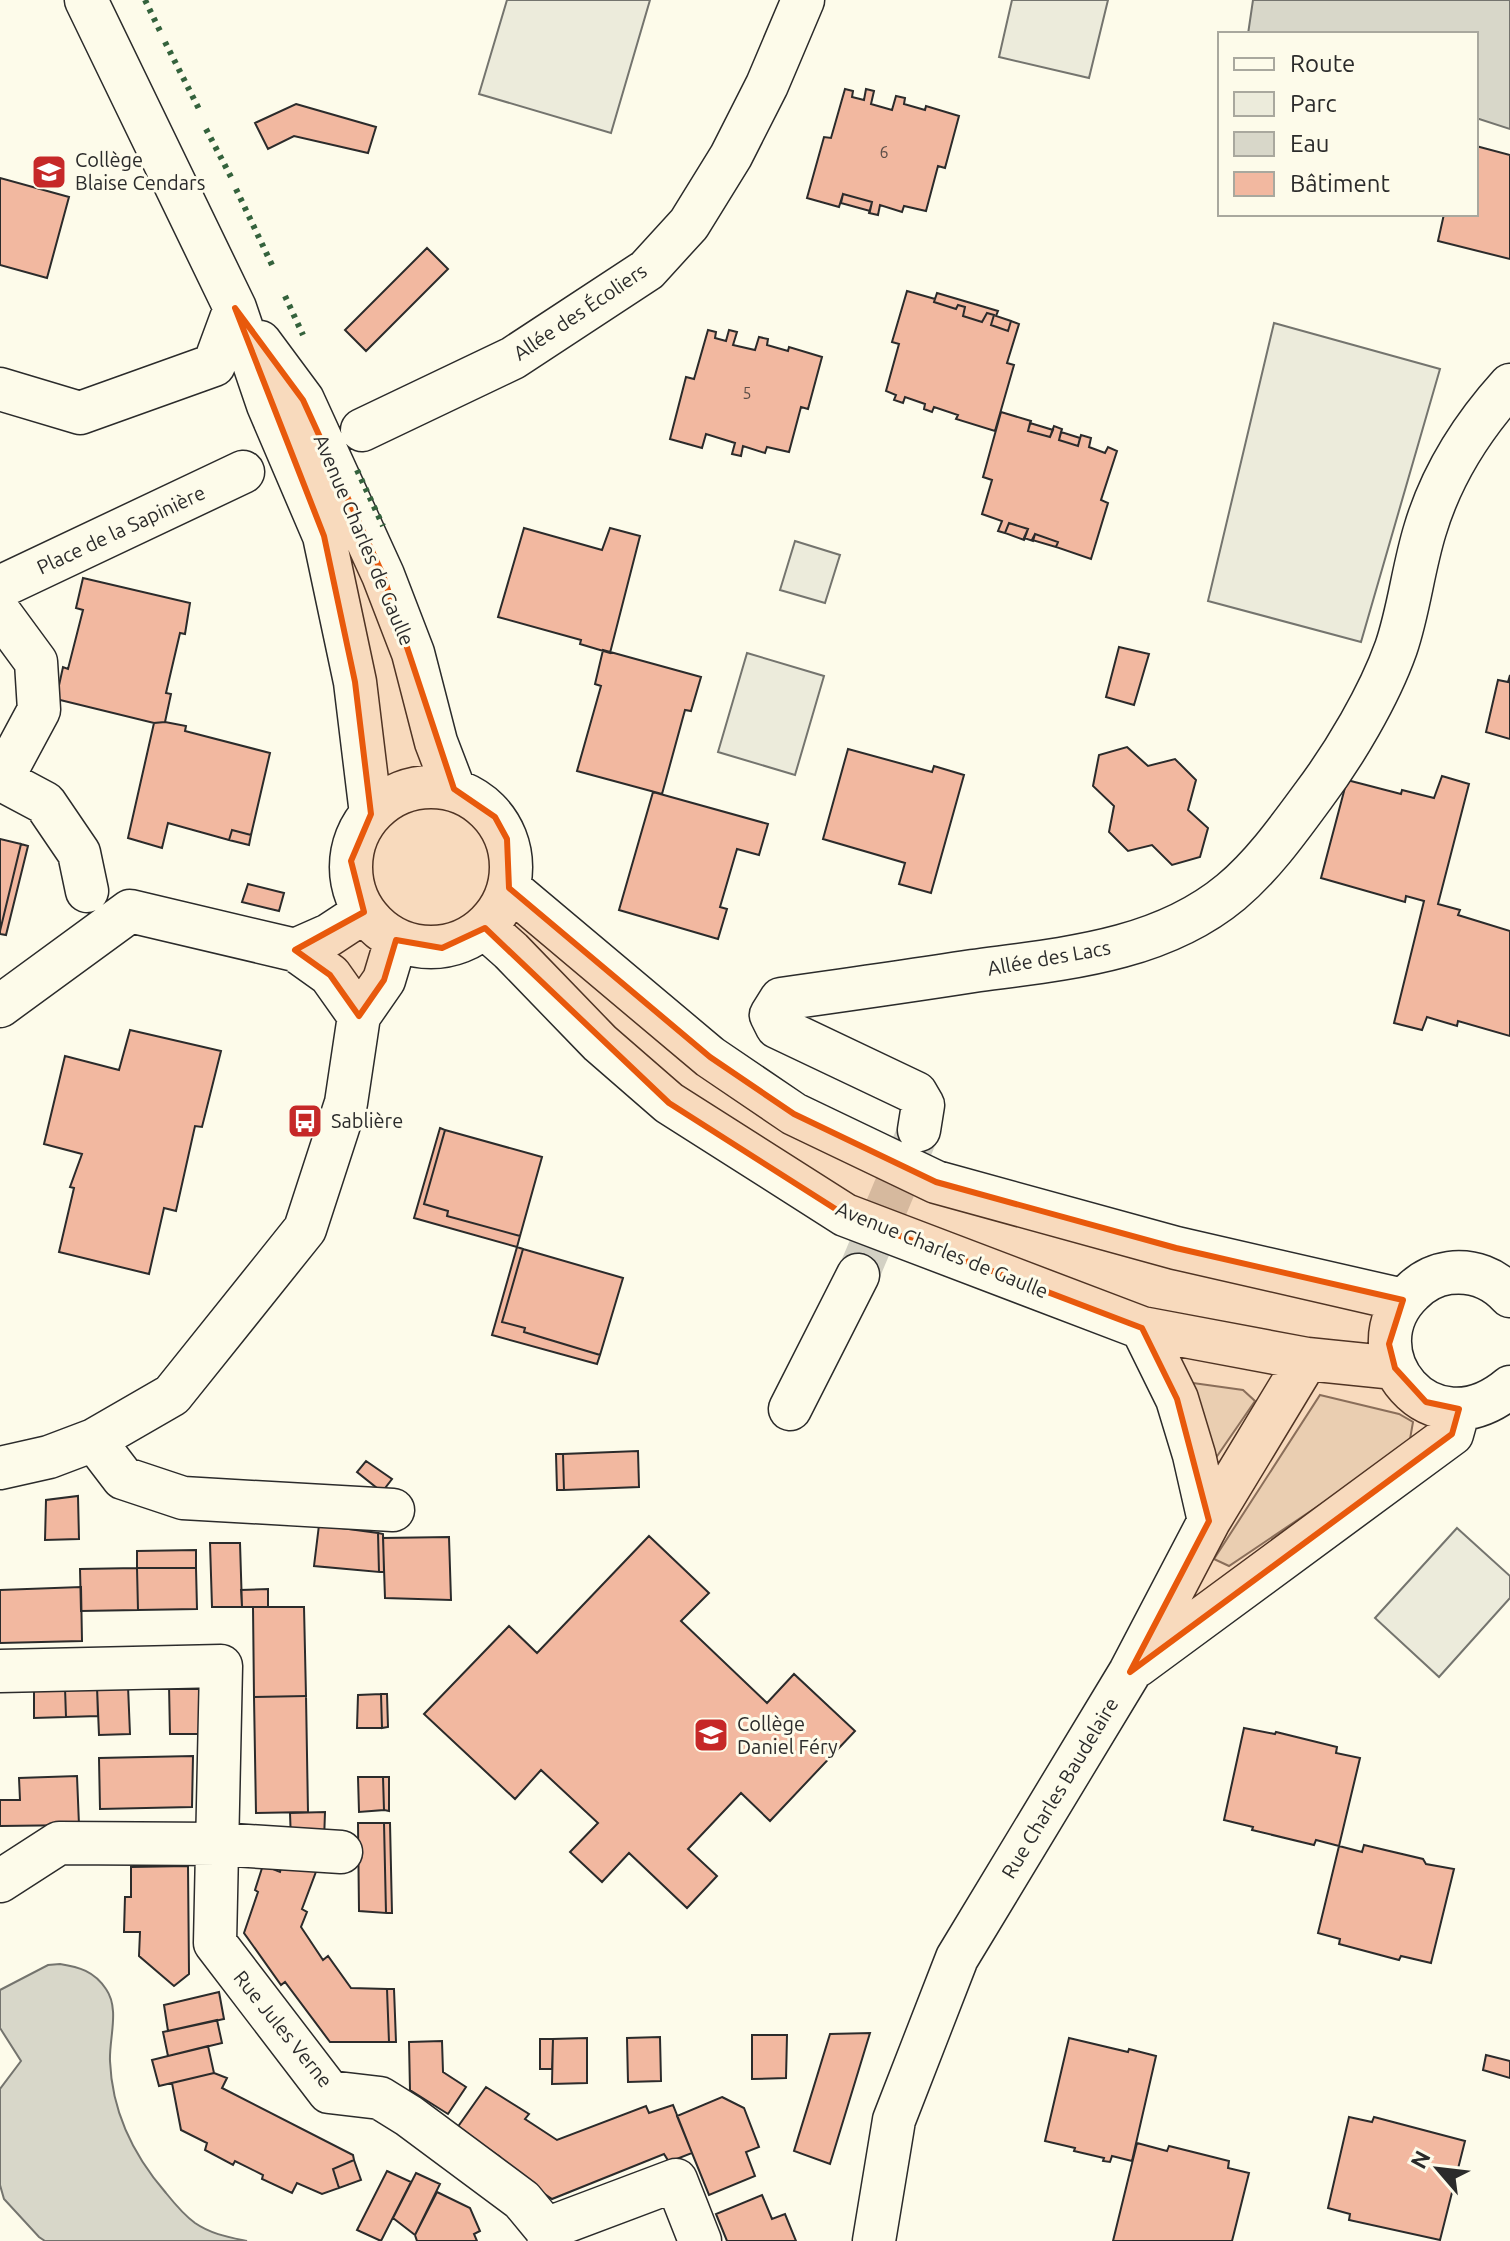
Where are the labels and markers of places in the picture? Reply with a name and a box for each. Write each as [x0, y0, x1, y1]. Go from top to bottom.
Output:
place label: Collège Blaise Cendars [75, 148, 205, 194]
school or university icon: Collège Blaise Cendars [30, 153, 68, 191]
bus stop icon: Sablière [286, 1102, 324, 1140]
place label: Sablière [331, 1109, 403, 1132]
place label: Collège Daniel Féry [737, 1712, 838, 1758]
school or university icon: Collège Daniel Féry [692, 1716, 730, 1754]

